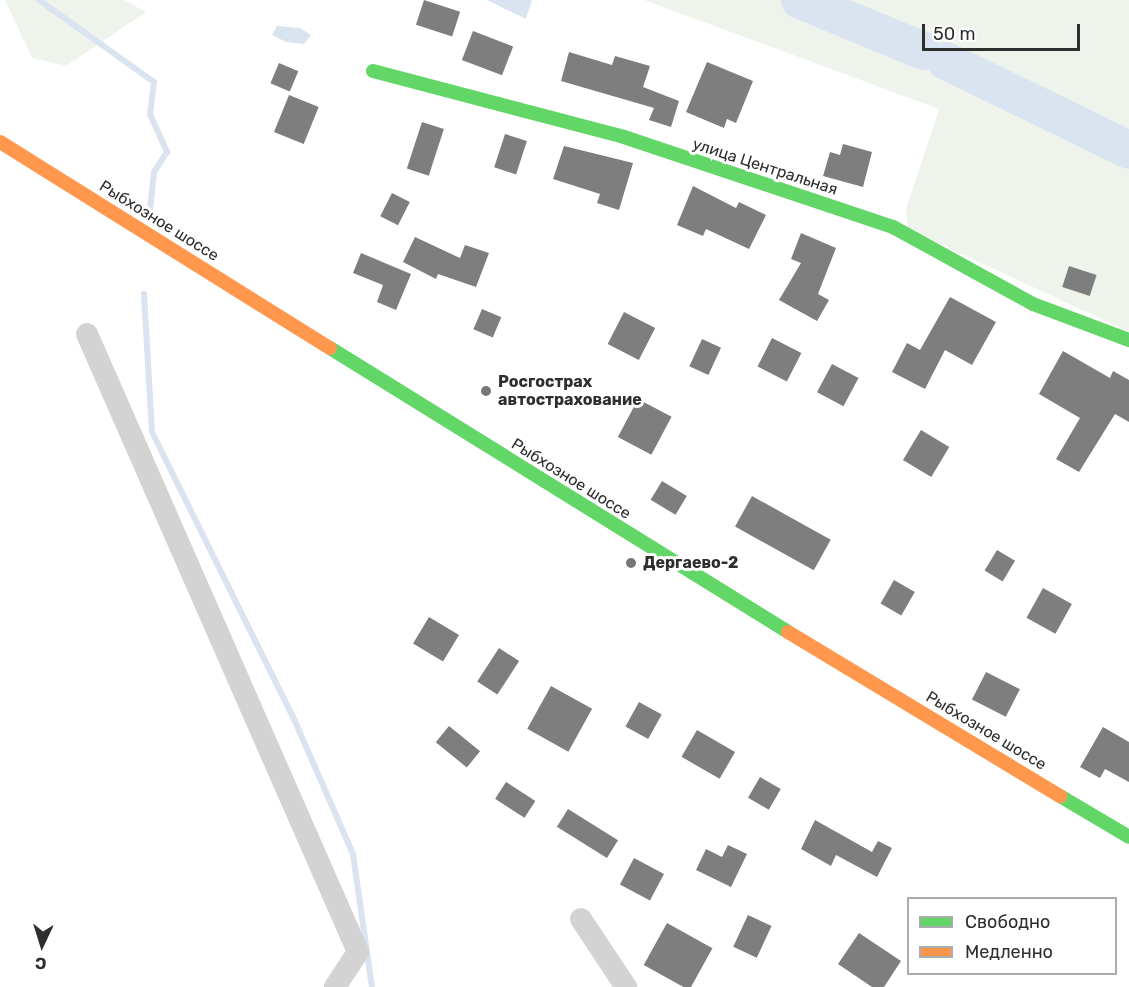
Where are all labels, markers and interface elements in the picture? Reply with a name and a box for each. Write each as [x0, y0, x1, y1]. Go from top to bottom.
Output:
scale bar [925, 12, 1082, 50]
text: 50 m [933, 23, 976, 45]
street label: улица Центральная [690, 134, 840, 200]
street label: Рыбхозное шоссе [96, 177, 222, 265]
place label: Росгострах автострахование [498, 372, 642, 410]
marker: Росгострах автострахование [479, 384, 493, 398]
street label: Рыбхозное шоссе [508, 435, 634, 523]
place label: Дергаево-2 [643, 553, 738, 573]
marker: Дергаево-2 [624, 556, 638, 570]
street label: Рыбхозное шоссе [922, 687, 1050, 775]
legend [907, 897, 1117, 975]
text: Свободно [965, 911, 1050, 933]
north arrow [12, 915, 72, 975]
text: Медленно [965, 941, 1053, 963]
text: С [34, 954, 47, 973]

